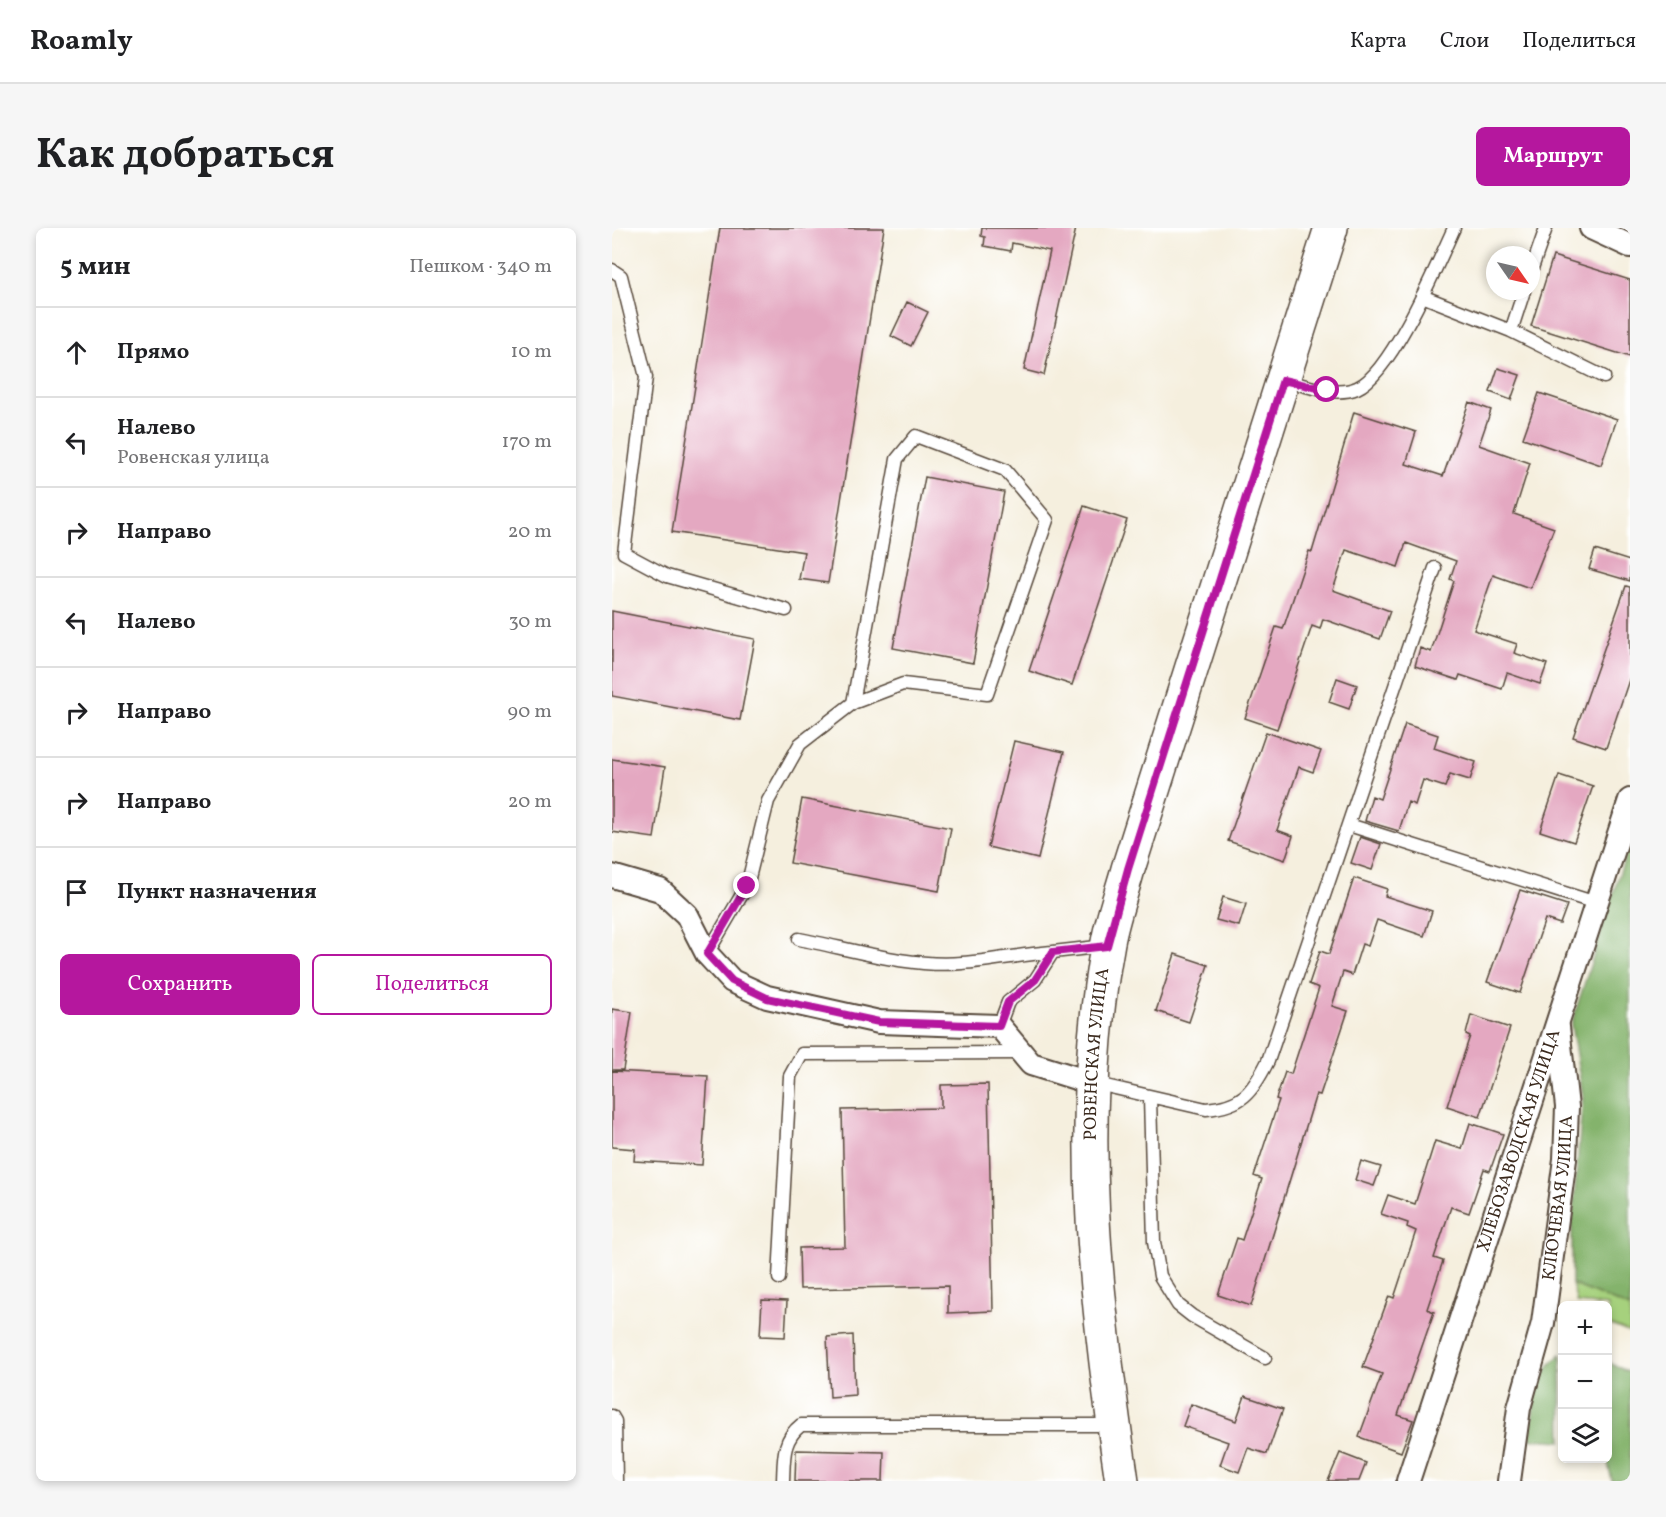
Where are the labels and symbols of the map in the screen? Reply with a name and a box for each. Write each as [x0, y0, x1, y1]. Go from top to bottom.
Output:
north arrow [1486, 246, 1540, 300]
route start [1313, 376, 1339, 402]
route end [733, 872, 759, 898]
street label: РОВЕНСКАЯ УЛИЦА [1078, 965, 1116, 1140]
street label: ХЛЕБОЗАВОДСКАЯ УЛИЦА [1471, 1026, 1567, 1255]
street label: КЛЮЧЕВАЯ УЛИЦА [1536, 1114, 1579, 1282]

